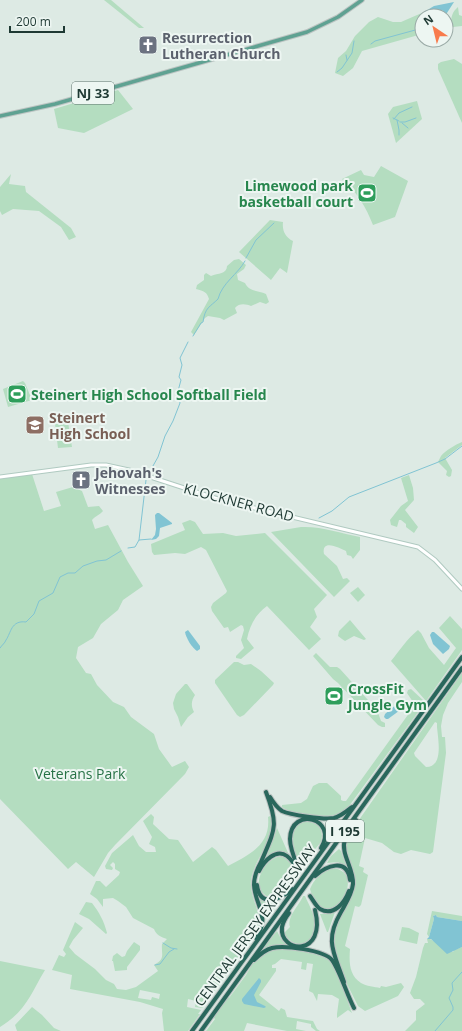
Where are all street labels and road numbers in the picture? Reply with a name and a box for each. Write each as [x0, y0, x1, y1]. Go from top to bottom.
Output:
road number: NJ 33 [72, 82, 114, 104]
street label: KLOCKNER ROAD [182, 478, 296, 526]
road number: I 195 [326, 820, 364, 842]
street label: CENTRAL JERSEY EXPRESSWAY [190, 840, 320, 1010]

